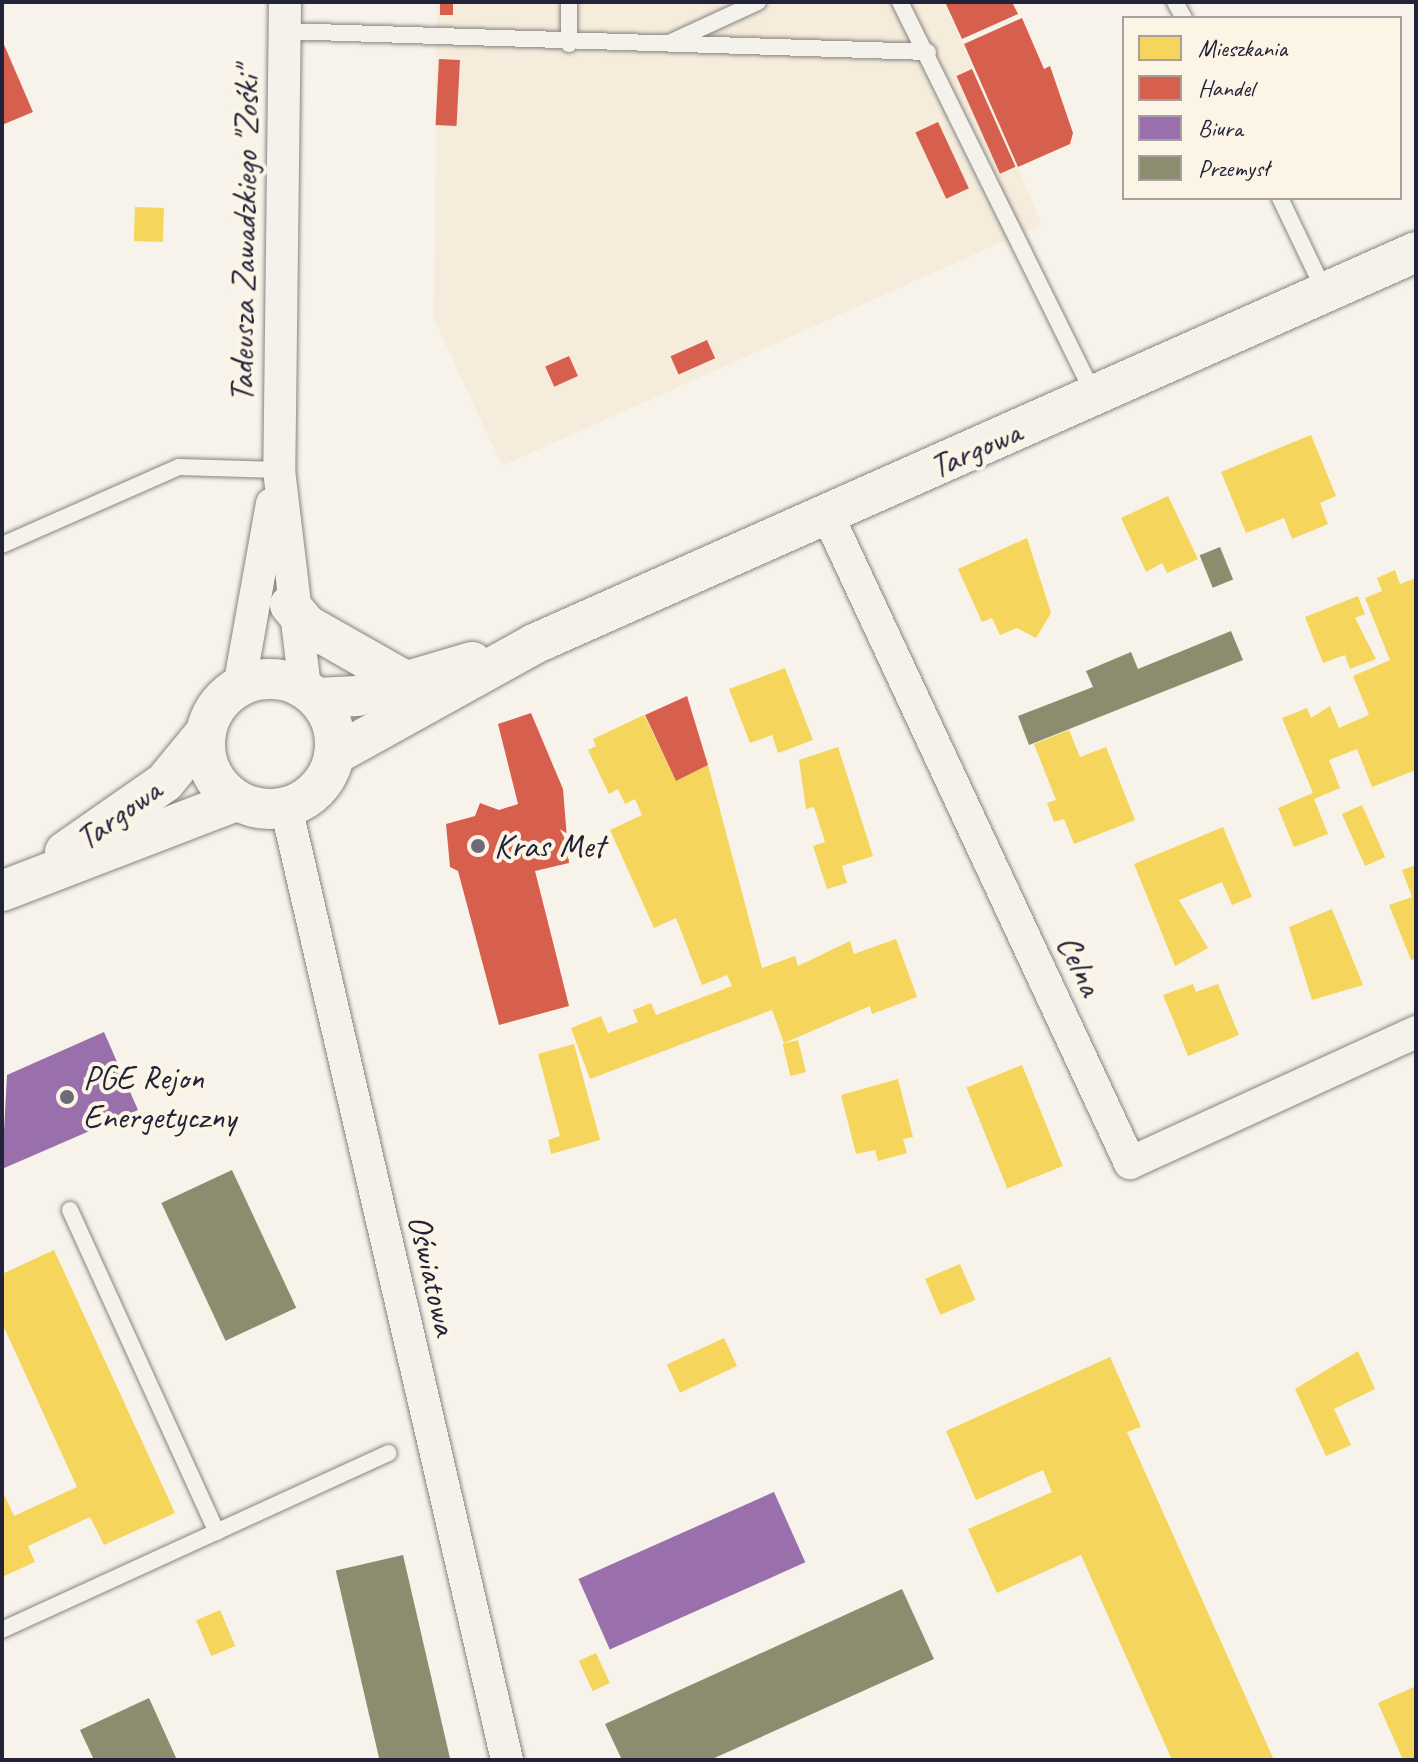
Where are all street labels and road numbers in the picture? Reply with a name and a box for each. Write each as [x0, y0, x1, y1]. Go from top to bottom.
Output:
street label: Tadeusza Zawadzkiego "Zośki" [221, 68, 267, 402]
street label: Targowa [923, 411, 1027, 487]
street label: Targowa [68, 770, 168, 858]
street label: Celna [1048, 928, 1112, 1002]
street label: Oświatowa [399, 1211, 467, 1339]

